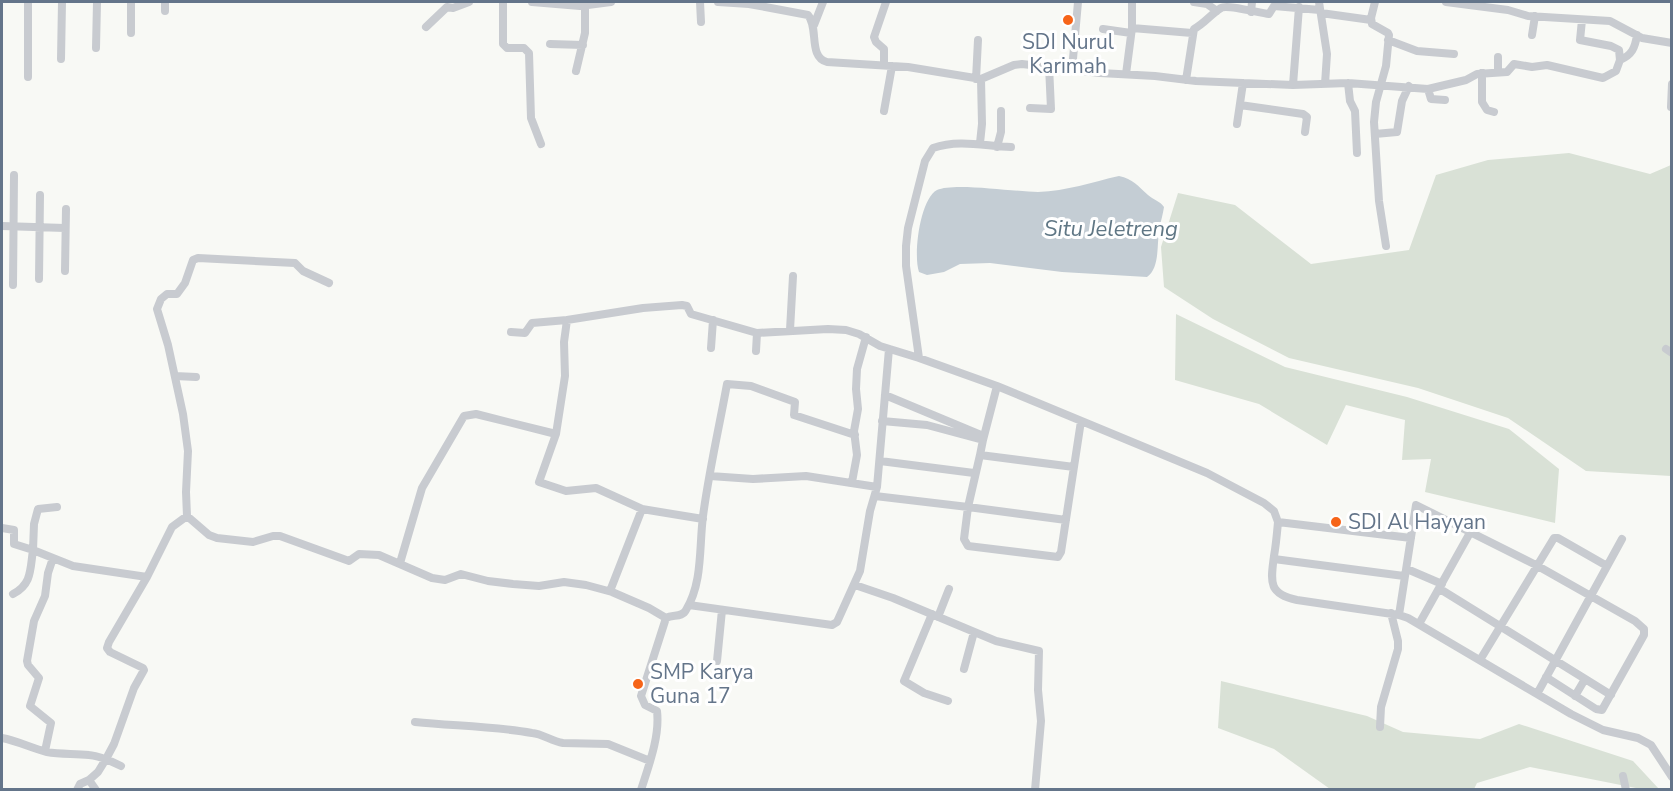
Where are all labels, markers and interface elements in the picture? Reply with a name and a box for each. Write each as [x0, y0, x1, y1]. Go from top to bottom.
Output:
marker: SDI Nurul Karimah [1061, 13, 1075, 27]
place label: SDI Nurul Karimah [1022, 28, 1115, 80]
water label: Situ Jeletreng [1044, 214, 1178, 244]
place label: SDI Al Hayyan [1348, 508, 1486, 536]
marker: SDI Al Hayyan [1329, 515, 1343, 529]
place label: SMP Karya Guna 17 [650, 658, 754, 710]
marker: SMP Karya Guna 17 [631, 677, 645, 691]

